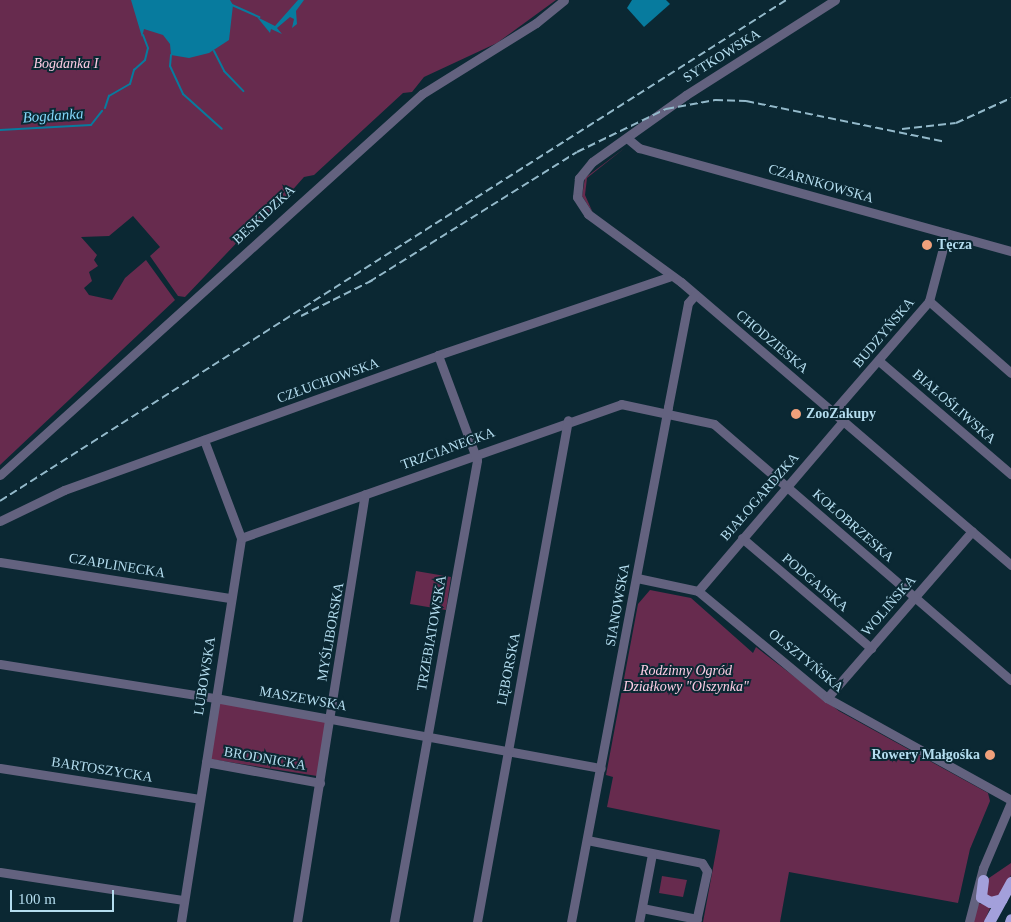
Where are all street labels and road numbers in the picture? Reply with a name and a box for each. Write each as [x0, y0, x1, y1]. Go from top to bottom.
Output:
street label: SYTKOWSKA [680, 26, 764, 86]
street label: CZARNKOWSKA [766, 161, 876, 207]
street label: BESKIDZKA [229, 182, 299, 248]
street label: BUDZYŃSKA [850, 295, 918, 371]
street label: CHODZIESKA [732, 307, 812, 377]
street label: CZŁUCHOWSKA [275, 355, 381, 407]
street label: BIAŁOŚLIWSKA [909, 366, 999, 448]
street label: TRZCIANECKA [399, 424, 497, 474]
street label: BIAŁOGARDZKA [717, 450, 803, 544]
street label: KOŁOBRZESKA [809, 486, 897, 566]
street label: CZAPLINECKA [68, 550, 166, 582]
street label: PODGAJSKA [778, 550, 852, 616]
street label: SIANOWSKA [602, 562, 634, 648]
street label: WOLIŃSKA [858, 572, 920, 640]
street label: TRZEBIATOWSKA [414, 574, 450, 692]
street label: MYŚLIBORSKA [314, 581, 348, 683]
street label: OLSZTYŃSKA [765, 626, 847, 696]
street label: LĘBORSKA [494, 631, 524, 707]
street label: LUBOWSKA [190, 636, 220, 716]
street label: MASZEWSKA [258, 683, 348, 715]
street label: BRODNICKA [223, 744, 307, 774]
street label: BARTOSZYCKA [50, 754, 154, 786]

